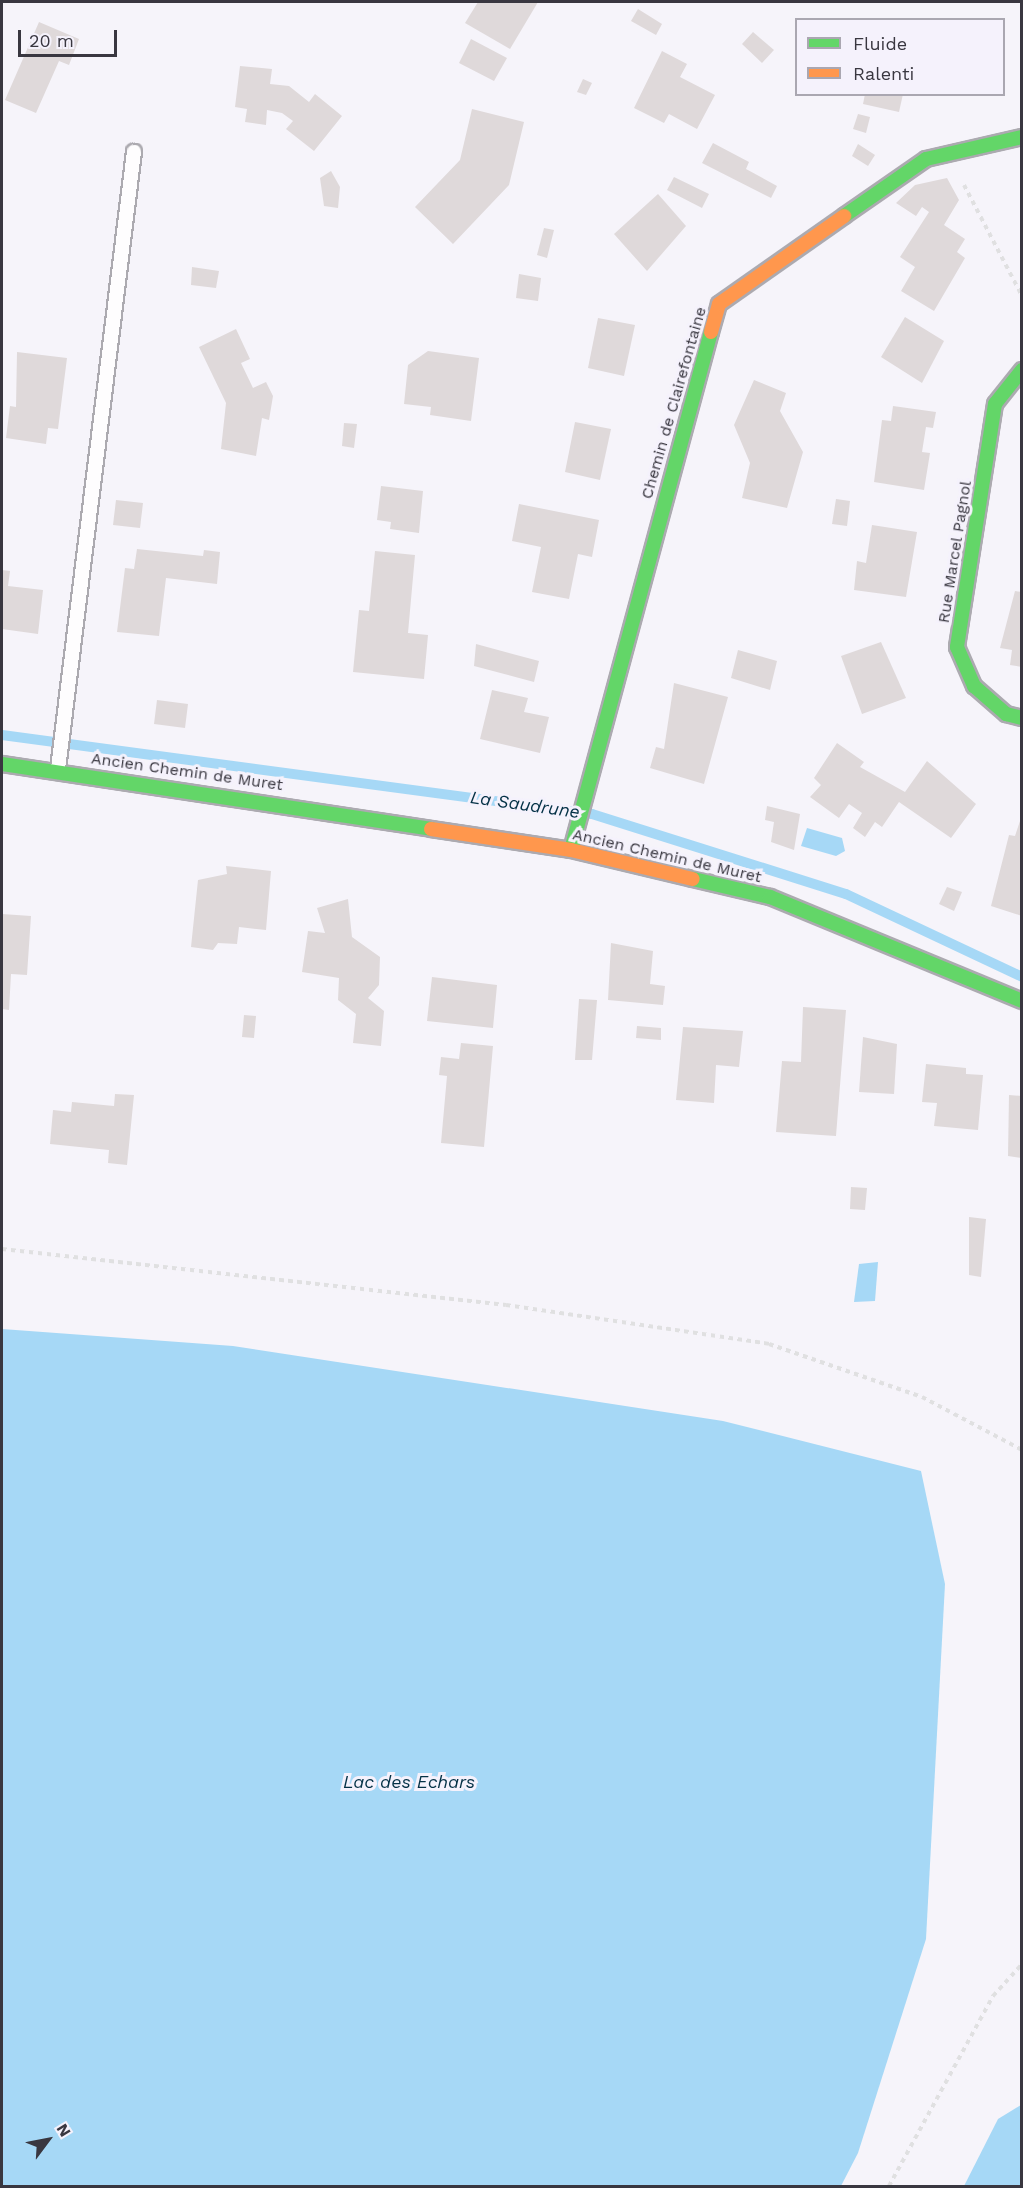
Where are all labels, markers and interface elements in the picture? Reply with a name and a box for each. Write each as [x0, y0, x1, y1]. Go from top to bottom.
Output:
scale bar [21, 18, 120, 56]
legend [795, 18, 1005, 96]
text: 20 m [29, 30, 74, 51]
text: Fluide [853, 33, 907, 54]
text: Ralenti [853, 63, 914, 84]
street label: Chemin de Clairefontaine [637, 305, 711, 501]
street label: Rue Marcel Pagnol [934, 479, 976, 625]
street label: Ancien Chemin de Muret [90, 749, 284, 795]
water label: La Saudrune [469, 787, 581, 823]
street label: Ancien Chemin de Muret [571, 825, 763, 887]
water label: Lac des Echars [343, 1771, 475, 1793]
north arrow [18, 2110, 78, 2170]
text: N [52, 2120, 75, 2140]

